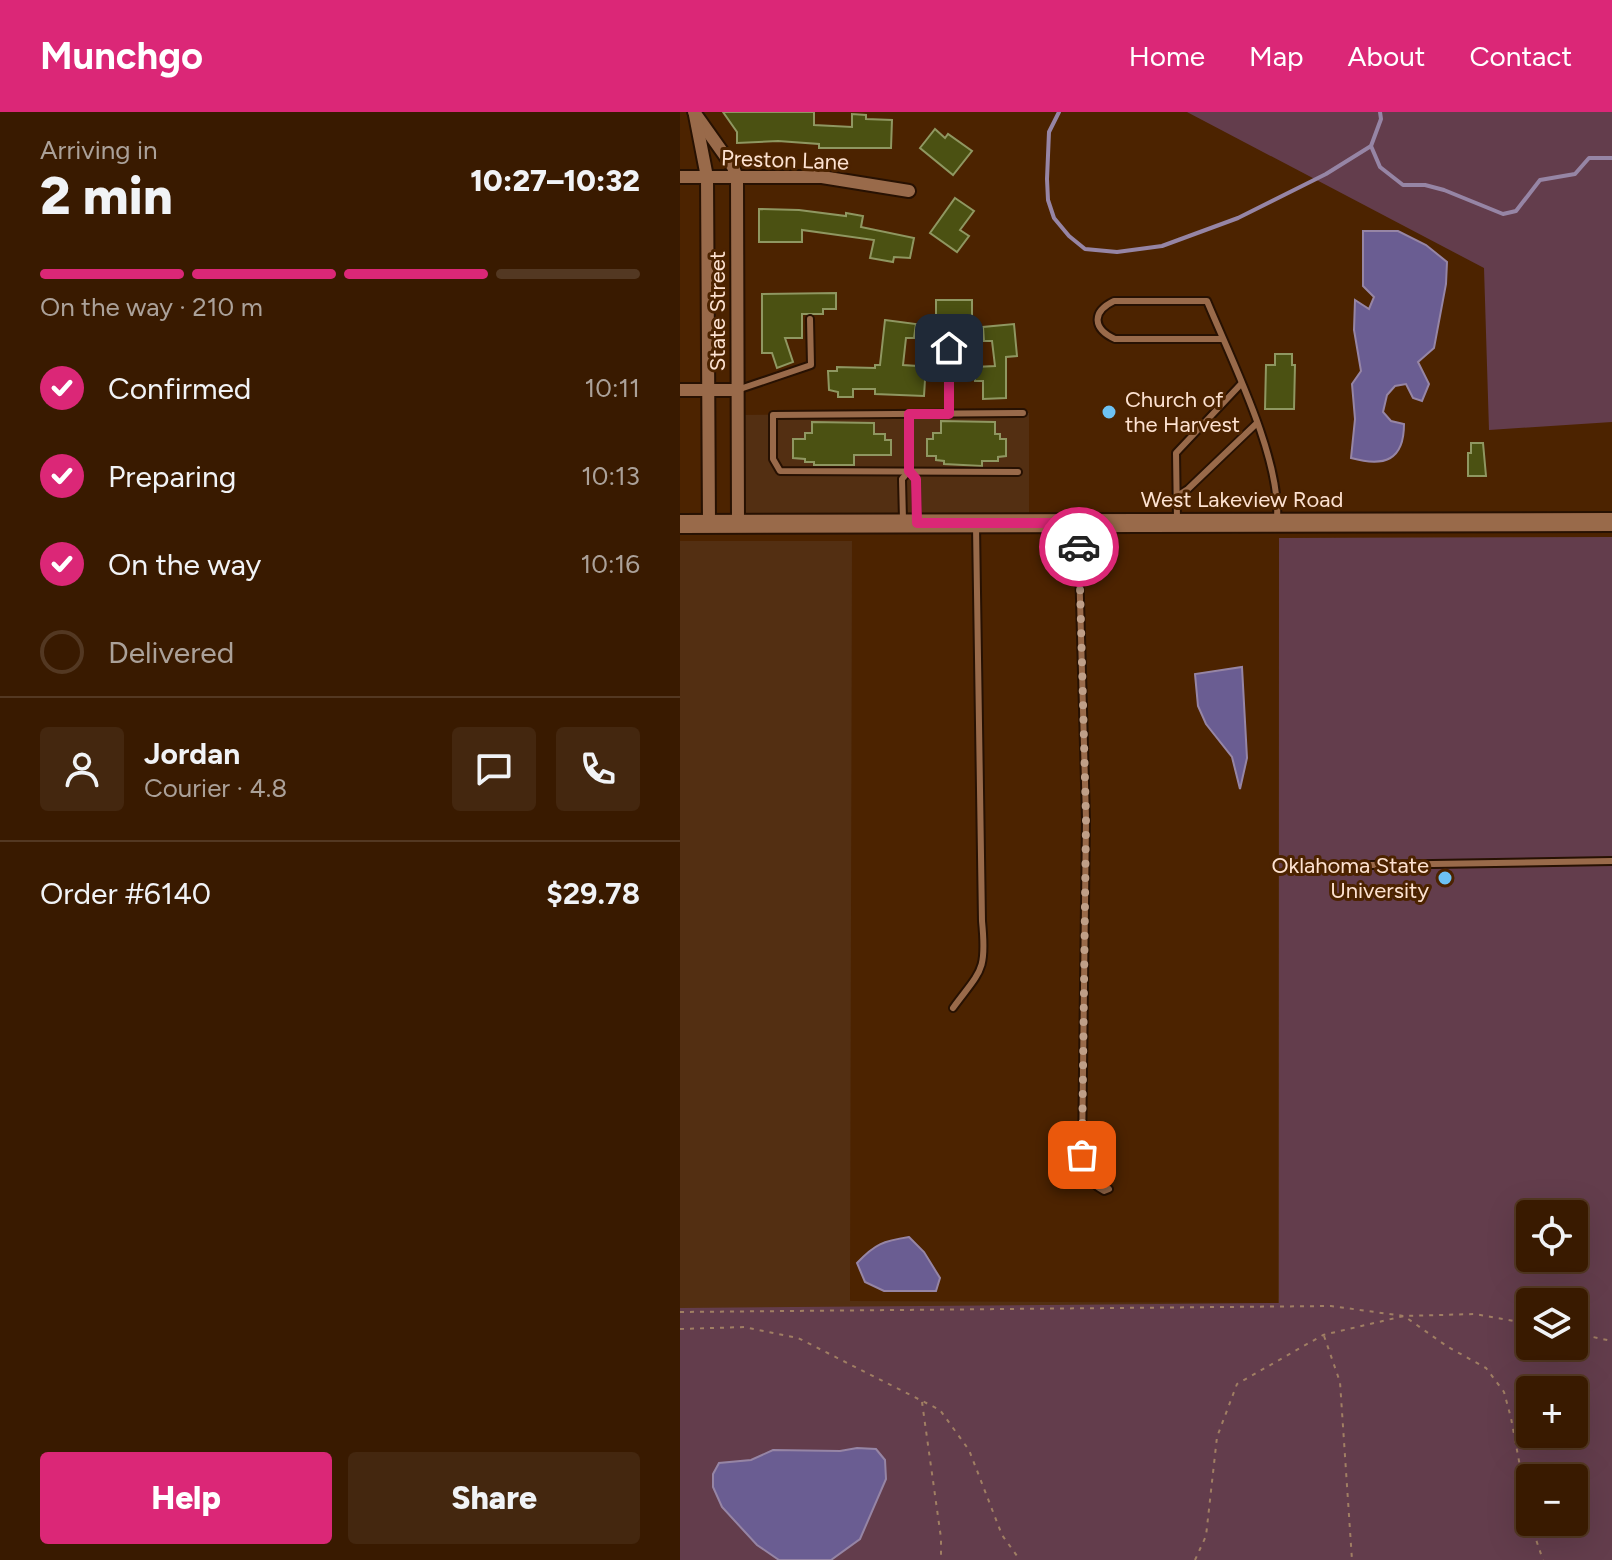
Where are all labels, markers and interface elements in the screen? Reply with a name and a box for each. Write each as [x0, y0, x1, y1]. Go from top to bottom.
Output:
text: Munchgo [40, 33, 203, 79]
text: Home [1129, 39, 1205, 73]
text: Map [1249, 39, 1304, 73]
text: About [1348, 39, 1425, 73]
text: Contact [1469, 39, 1572, 73]
text: Arriving in [40, 134, 158, 166]
street label: Preston Lane [721, 144, 849, 176]
text: 10:27–10:32 [470, 162, 640, 199]
text: 2 min [40, 165, 173, 227]
street label: State Street [704, 251, 731, 371]
text: On the way · 210 m [40, 291, 263, 323]
pin [915, 314, 983, 382]
icon: home [927, 326, 971, 370]
icon: check [40, 366, 84, 410]
text: Confirmed [108, 370, 251, 407]
text: 10:11 [585, 372, 640, 404]
place label: Church of the Harvest [1125, 386, 1240, 438]
marker: Church of the Harvest [1100, 403, 1118, 421]
icon: check [40, 454, 84, 498]
text: Preparing [108, 458, 236, 495]
text: 10:13 [581, 460, 640, 492]
street label: West Lakeview Road [1141, 486, 1343, 513]
courier [1039, 507, 1119, 587]
icon: car [1057, 525, 1101, 569]
icon: check [40, 542, 84, 586]
text: On the way [108, 546, 261, 583]
text: 10:16 [581, 548, 640, 580]
text: Delivered [108, 634, 234, 671]
button: person [40, 727, 124, 811]
button: chat [452, 727, 536, 811]
button: phone [556, 727, 640, 811]
text: Jordan [144, 735, 240, 772]
text: Courier · 4.8 [144, 772, 287, 804]
place label: Oklahoma State University [1272, 852, 1429, 904]
marker: Oklahoma State University [1436, 869, 1454, 887]
text: Order #6140 [40, 875, 211, 912]
text: $29.78 [546, 875, 640, 912]
pin [1048, 1121, 1116, 1189]
icon: bag [1060, 1133, 1104, 1177]
map controls [1516, 1200, 1588, 1536]
button: locate [1516, 1200, 1588, 1272]
button: layers [1516, 1288, 1588, 1360]
button: + [1516, 1376, 1588, 1448]
button: Help [40, 1452, 332, 1544]
button: Share [348, 1452, 640, 1544]
button: − [1516, 1464, 1588, 1536]

